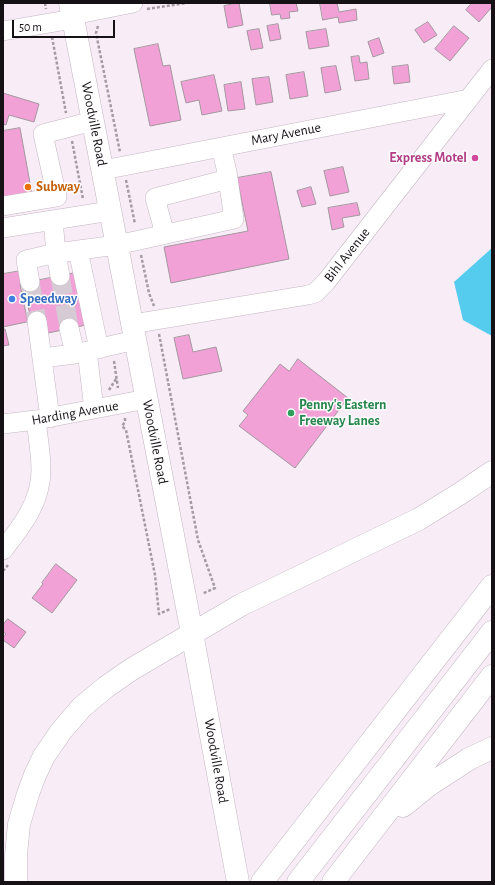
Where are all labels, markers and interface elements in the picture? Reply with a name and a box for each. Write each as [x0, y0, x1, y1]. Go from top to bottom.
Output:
scale bar [14, 12, 117, 38]
text: 50 m [19, 21, 42, 33]
street label: Woodville Road [78, 80, 110, 168]
street label: Mary Avenue [250, 119, 322, 149]
place label: Express Motel [389, 150, 467, 166]
marker: Express Motel [470, 153, 480, 163]
place label: Subway [36, 179, 80, 195]
marker: Subway [23, 182, 33, 192]
street label: Bihl Avenue [320, 224, 374, 286]
place label: Speedway [20, 291, 77, 307]
marker: Speedway [7, 294, 17, 304]
street label: Harding Avenue [30, 397, 120, 429]
place label: Penny's Eastern Freeway Lanes [299, 397, 387, 430]
street label: Woodville Road [139, 398, 171, 486]
marker: Penny's Eastern Freeway Lanes [286, 408, 296, 418]
street label: Woodville Road [200, 717, 232, 805]

